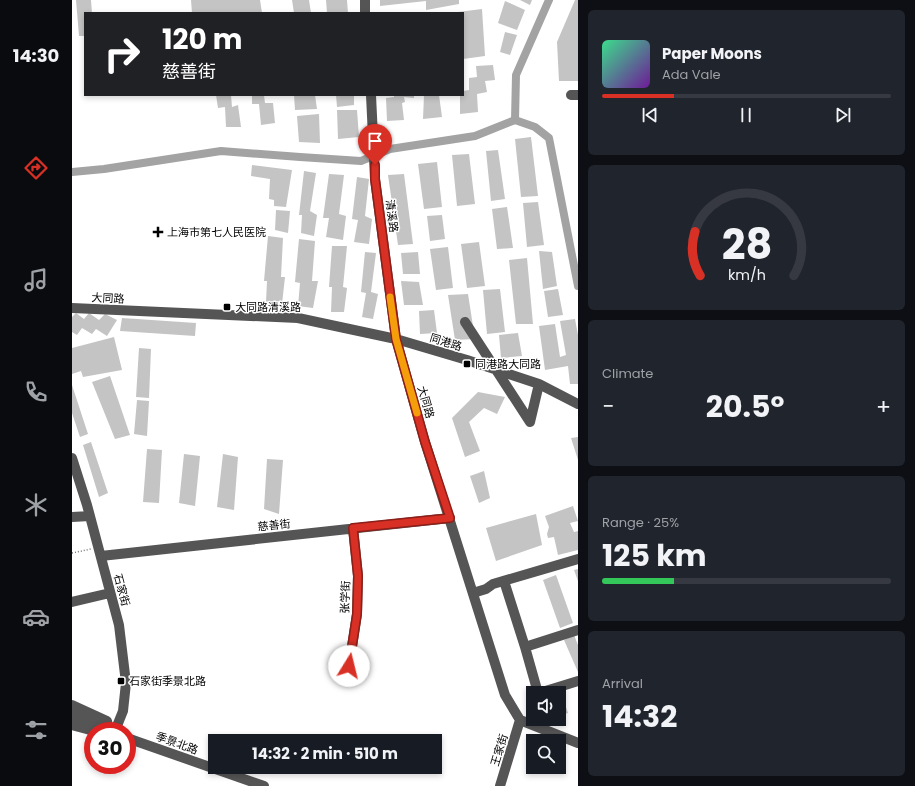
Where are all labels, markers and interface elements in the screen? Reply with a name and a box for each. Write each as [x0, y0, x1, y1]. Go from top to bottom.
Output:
text: 120 m [162, 20, 242, 59]
icon: right [96, 28, 148, 80]
text: 14:30 [13, 43, 59, 68]
text: Paper Moons [662, 43, 762, 64]
text: 慈善街 [162, 59, 216, 84]
text: Ada Vale [662, 65, 721, 84]
icon: previous [639, 104, 661, 126]
icon: pause [735, 104, 757, 126]
icon: next [832, 104, 854, 126]
pin [358, 124, 392, 165]
icon: arrive [364, 130, 386, 152]
icon: directions [22, 154, 50, 182]
street label: 清溪路 [382, 199, 402, 233]
text: 28 [721, 215, 772, 274]
place label: 上海市第七人民医院 [167, 224, 266, 240]
marker: 上海市第七人民医院 [152, 226, 164, 238]
text: km/h [727, 264, 766, 284]
icon: music [22, 266, 50, 294]
street label: 大同路 [91, 289, 125, 307]
place label: 大同路清溪路 [235, 299, 301, 315]
marker: 大同路清溪路 [222, 302, 232, 312]
street label: 同港路 [428, 330, 464, 354]
place label: 同港路大同路 [475, 356, 541, 372]
marker: 同港路大同路 [462, 359, 472, 369]
text: Climate [602, 364, 653, 383]
icon: phone [22, 378, 50, 406]
street label: 大同路 [414, 384, 438, 420]
text: 20.5° [706, 385, 784, 428]
text: − [602, 391, 614, 422]
text: + [876, 391, 891, 422]
icon: climate [22, 491, 50, 519]
text: Range · 25% [602, 513, 679, 532]
street label: 慈善街 [257, 515, 291, 535]
text: 125 km [602, 534, 707, 577]
street label: 石家街 [110, 572, 134, 608]
street label: 张学街 [336, 580, 354, 614]
icon: car [22, 603, 50, 631]
position arrow [328, 645, 370, 687]
place label: 石家街季景北路 [129, 673, 206, 689]
text: Arrival [602, 674, 643, 693]
marker: 石家街季景北路 [116, 676, 126, 686]
map controls [526, 686, 566, 774]
button: sound [526, 686, 566, 726]
text: 14:32 [602, 695, 677, 738]
icon: filters [22, 716, 50, 744]
speed limit sign: 30 [84, 722, 136, 774]
street label: 季景北路 [154, 728, 200, 758]
street label: 王家街 [487, 732, 511, 768]
button: search [526, 734, 566, 774]
text: 14:32 · 2 min · 510 m [252, 743, 398, 764]

